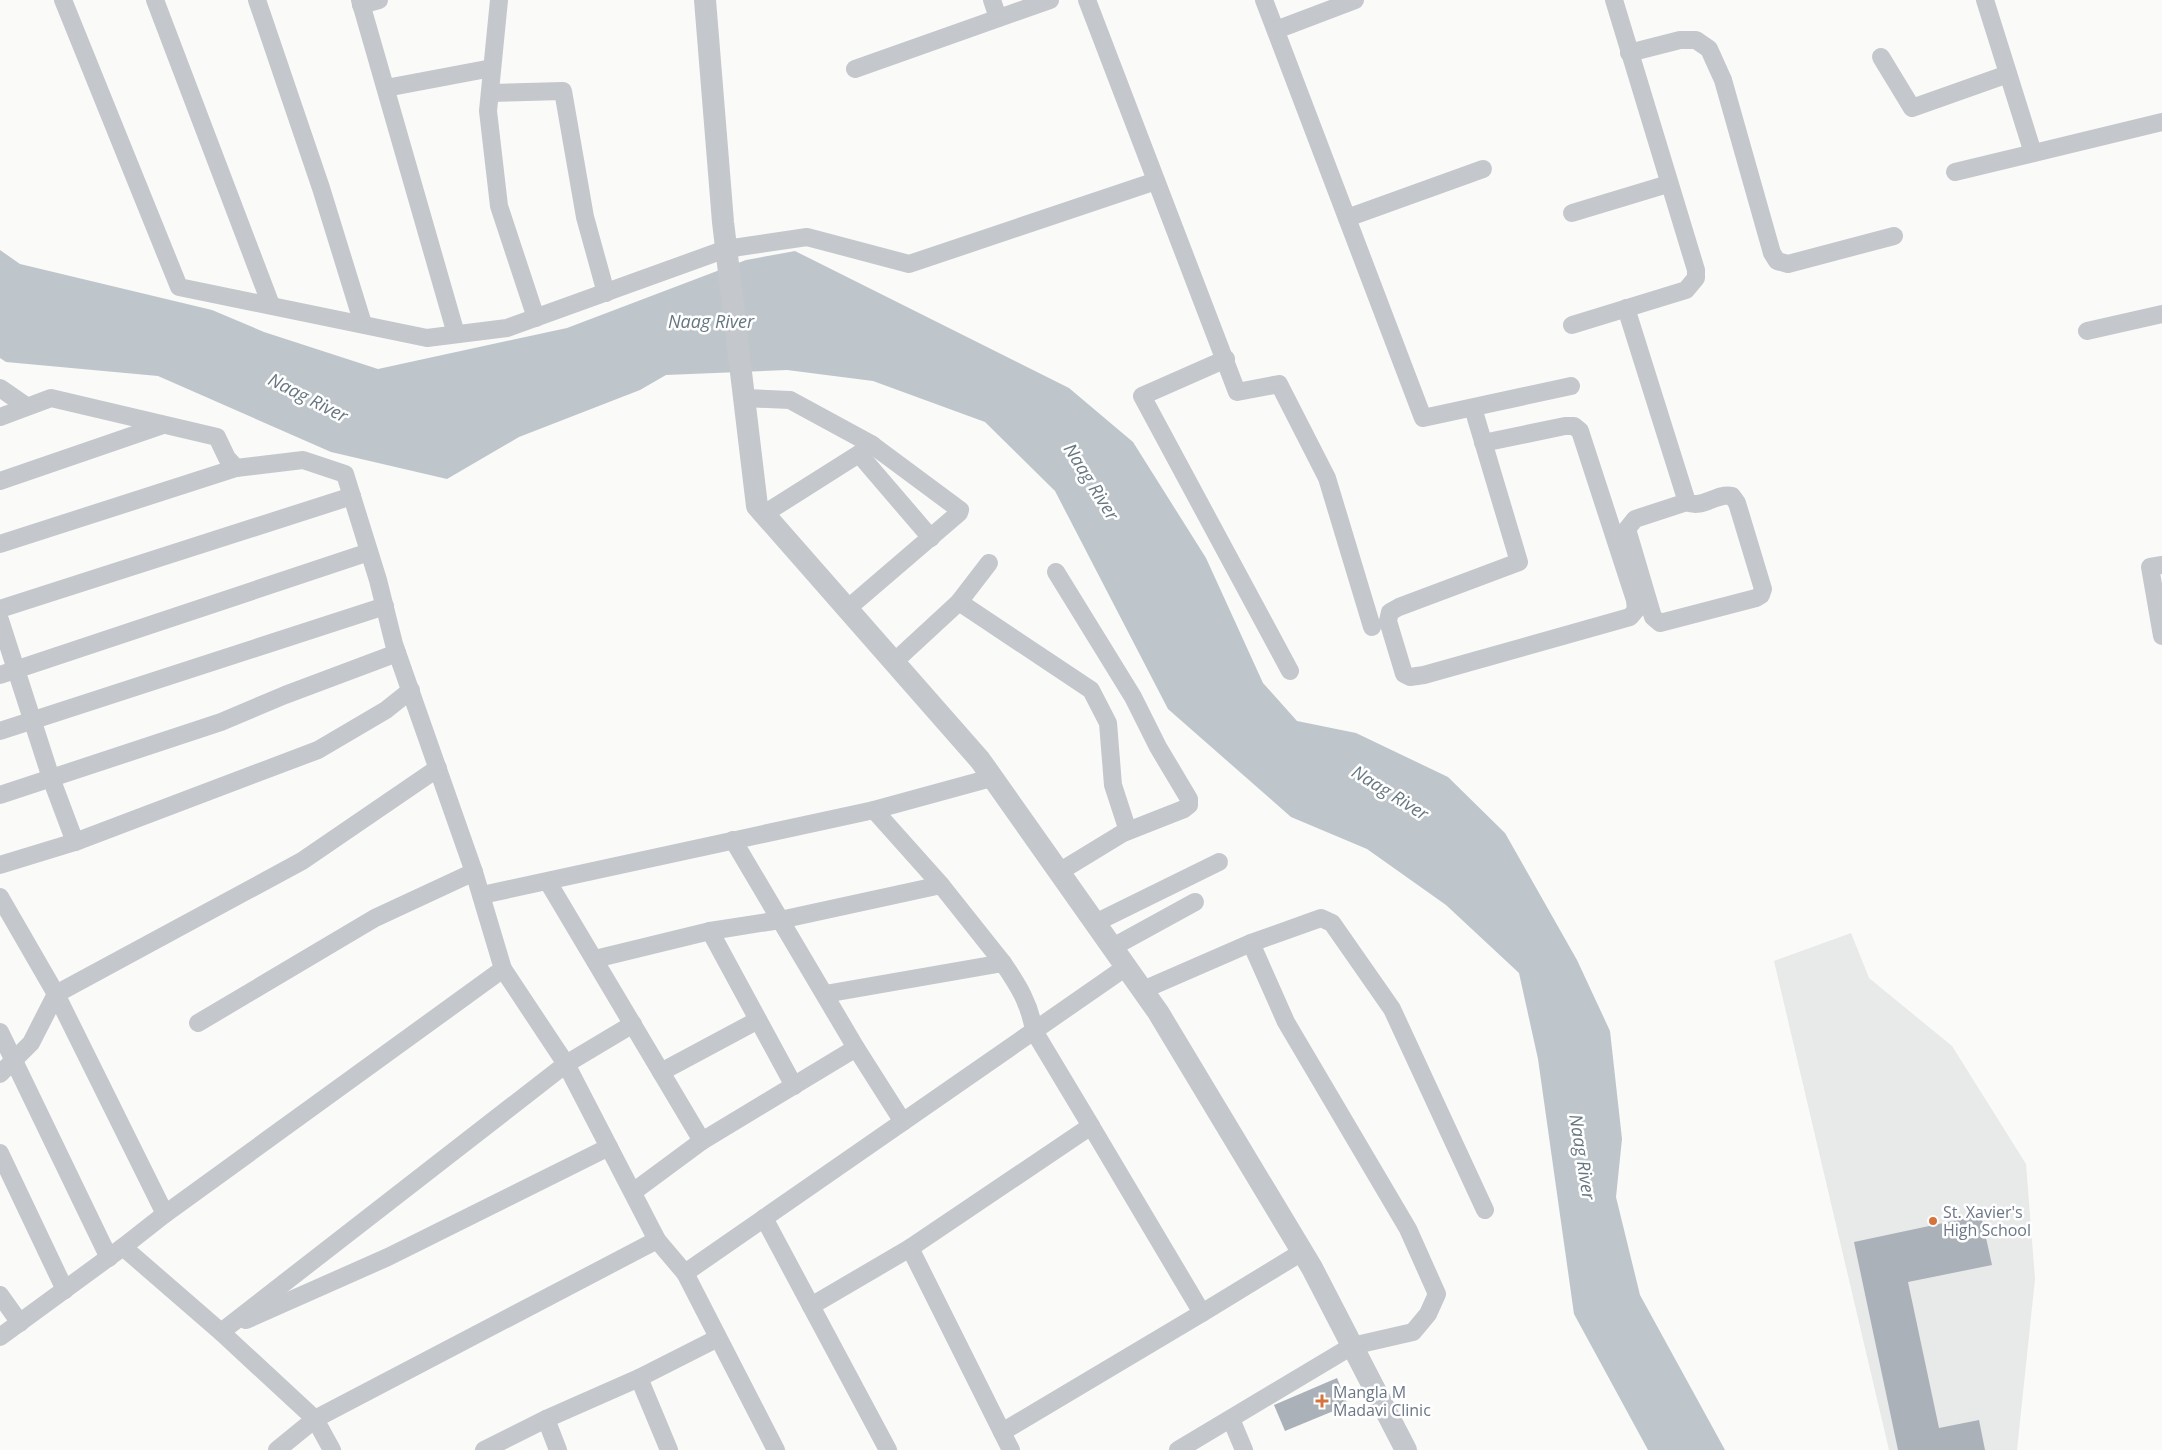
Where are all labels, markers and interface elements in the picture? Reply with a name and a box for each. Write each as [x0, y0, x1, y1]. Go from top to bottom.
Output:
water label: Naag River [668, 309, 755, 333]
water label: Naag River [265, 367, 353, 428]
water label: Naag River [1059, 439, 1125, 525]
water label: Naag River [1348, 759, 1434, 826]
water label: Naag River [1564, 1112, 1602, 1202]
place label: St. Xavier's High School [1943, 1201, 2031, 1241]
marker: St. Xavier's High School [1927, 1215, 1939, 1227]
place label: Mangla M Madavi Clinic [1333, 1381, 1431, 1421]
marker: Mangla M Madavi Clinic [1315, 1394, 1329, 1408]

